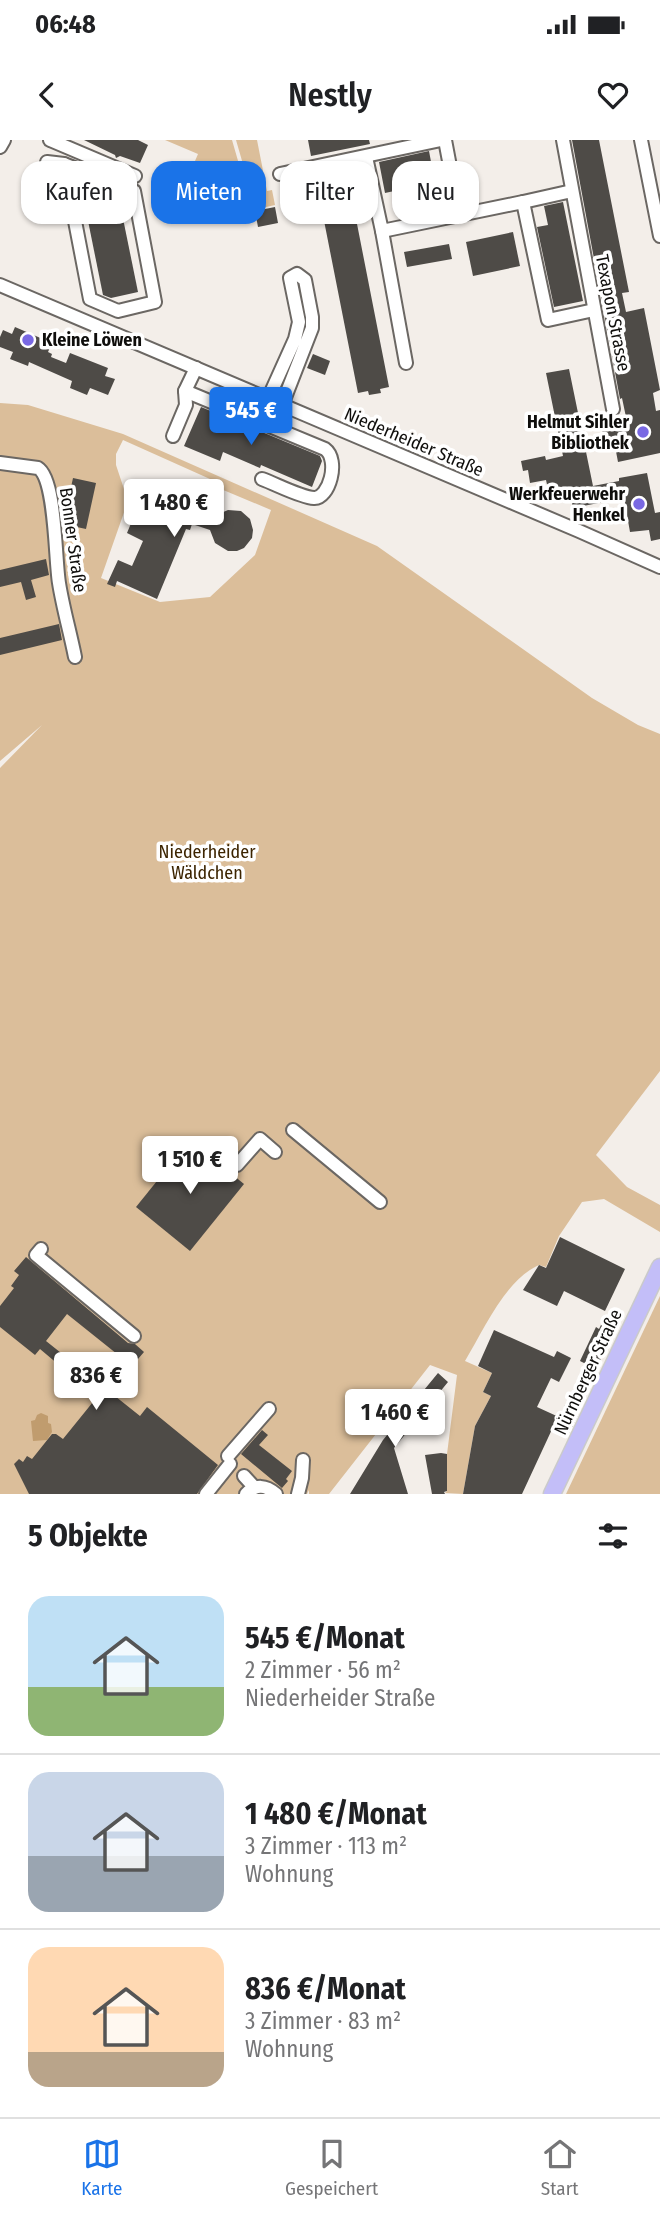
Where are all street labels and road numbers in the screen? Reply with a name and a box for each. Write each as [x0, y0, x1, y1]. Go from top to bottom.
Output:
street label: Texapon Strasse [591, 253, 635, 373]
street label: Niederheider Straße [341, 403, 487, 481]
street label: Bonner Straße [55, 486, 91, 594]
street label: Nürnberger Straße [549, 1306, 627, 1438]

